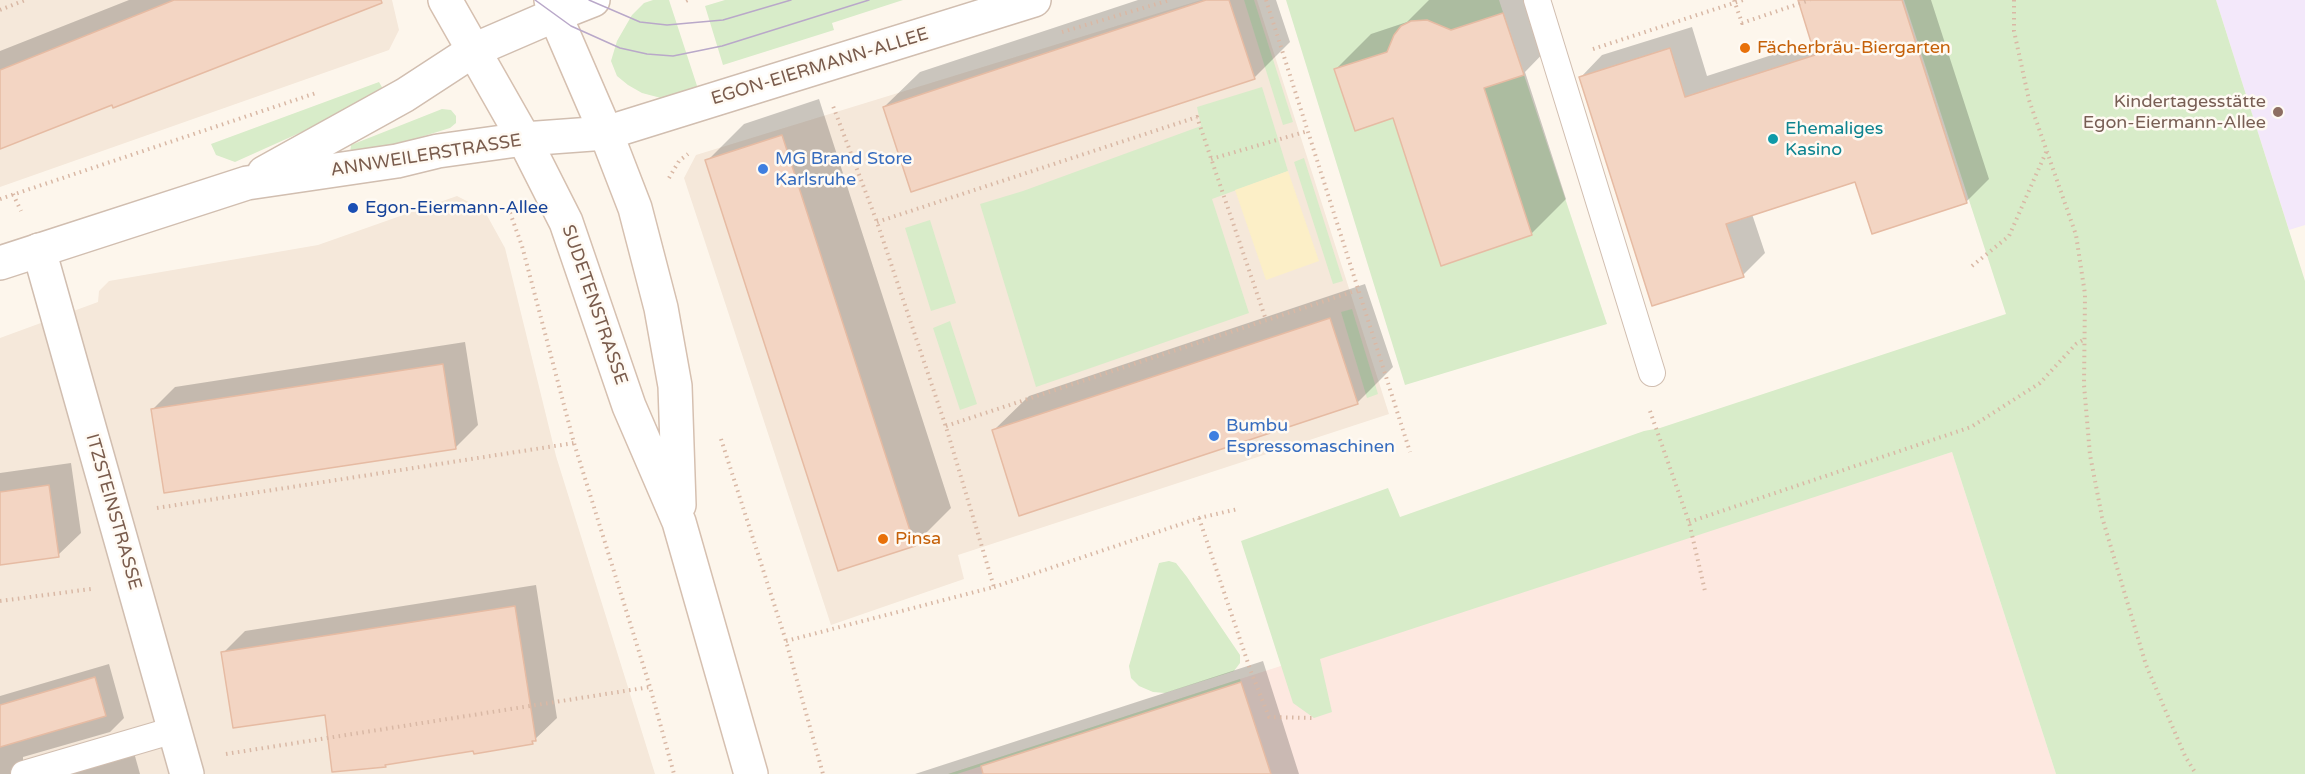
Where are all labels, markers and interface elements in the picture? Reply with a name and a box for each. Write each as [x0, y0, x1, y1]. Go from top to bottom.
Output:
street label: EGON-EIERMANN-ALLEE [709, 24, 931, 110]
place label: Fächerbräu-Biergarten [1757, 37, 1951, 59]
marker: Fächerbräu-Biergarten [1738, 41, 1752, 55]
place label: Kindertagesstätte Egon-Eiermann-Allee [2083, 91, 2266, 134]
marker: Kindertagesstätte Egon-Eiermann-Allee [2271, 105, 2285, 119]
place label: Ehemaliges Kasino [1785, 118, 1883, 160]
street label: ANNWEILERSTRASSE [329, 130, 523, 182]
marker: Ehemaliges Kasino [1766, 132, 1780, 146]
place label: MG Brand Store Karlsruhe [775, 148, 912, 190]
marker: MG Brand Store Karlsruhe [756, 162, 770, 176]
place label: Egon-Eiermann-Allee [365, 197, 548, 219]
marker: Egon-Eiermann-Allee [346, 201, 360, 215]
street label: SUDETENSTRASSE [556, 222, 632, 388]
place label: Bumbu Espressomaschinen [1226, 415, 1395, 458]
marker: Bumbu Espressomaschinen [1207, 429, 1221, 443]
street label: ITZSTEINSTRASSE [80, 431, 146, 593]
place label: Pinsa [895, 528, 941, 550]
marker: Pinsa [876, 532, 890, 546]

